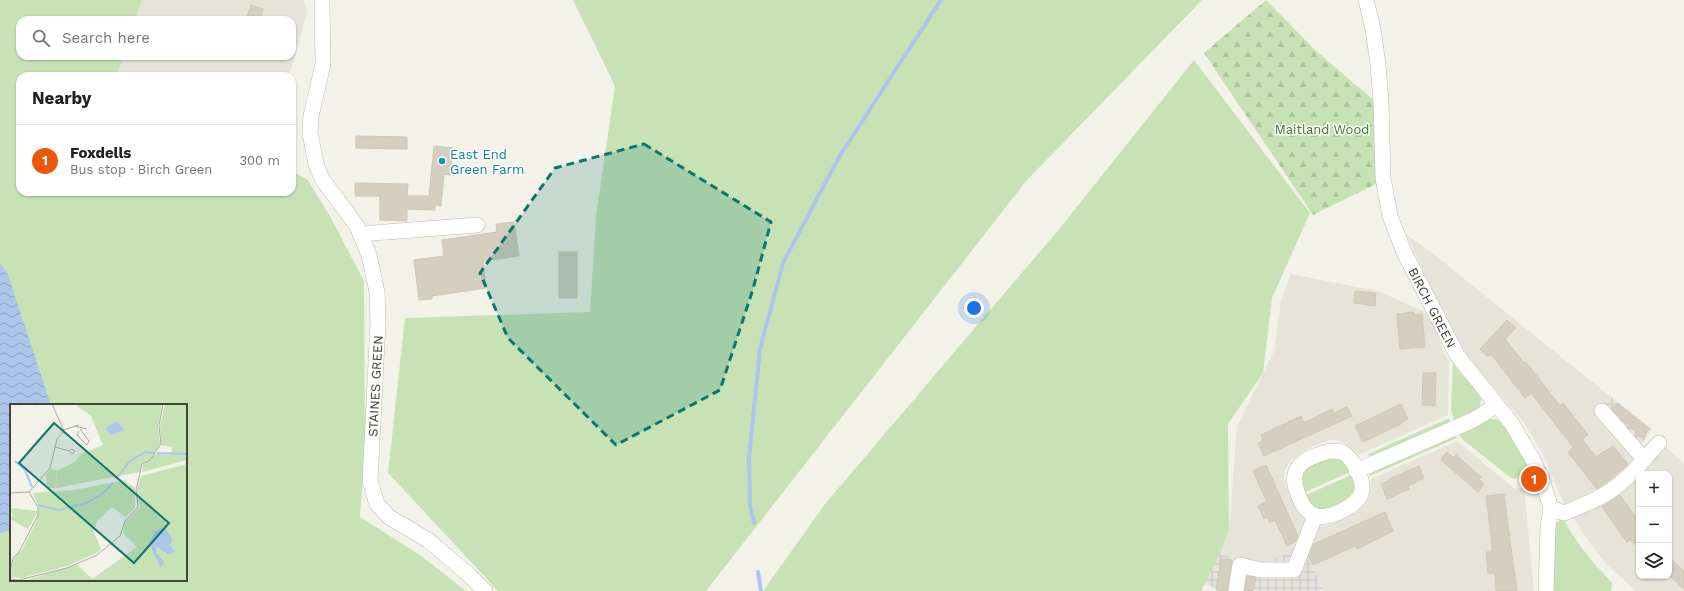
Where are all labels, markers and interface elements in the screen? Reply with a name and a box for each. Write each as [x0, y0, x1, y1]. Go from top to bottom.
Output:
search box [16, 16, 296, 60]
icon: search [30, 27, 52, 49]
text: Search here [62, 29, 150, 47]
text: Nearby [32, 88, 91, 108]
park label: Maitland Wood [1275, 122, 1369, 137]
text: Foxdells [70, 144, 131, 162]
place label: East End Green Farm [450, 147, 524, 177]
text: 1 [42, 153, 48, 168]
text: 300 m [239, 153, 280, 168]
marker: East End Green Farm [437, 156, 447, 166]
text: Bus stop · Birch Green [70, 162, 212, 177]
street label: BIRCH GREEN [1405, 265, 1459, 350]
your location [964, 298, 984, 318]
street label: STAINES GREEN [365, 335, 386, 437]
inset map [10, 404, 187, 581]
pin: 1 [1521, 464, 1547, 494]
map controls [1636, 471, 1672, 579]
button: + [1636, 471, 1672, 507]
button: − [1636, 507, 1672, 543]
button: layers [1636, 543, 1672, 579]

